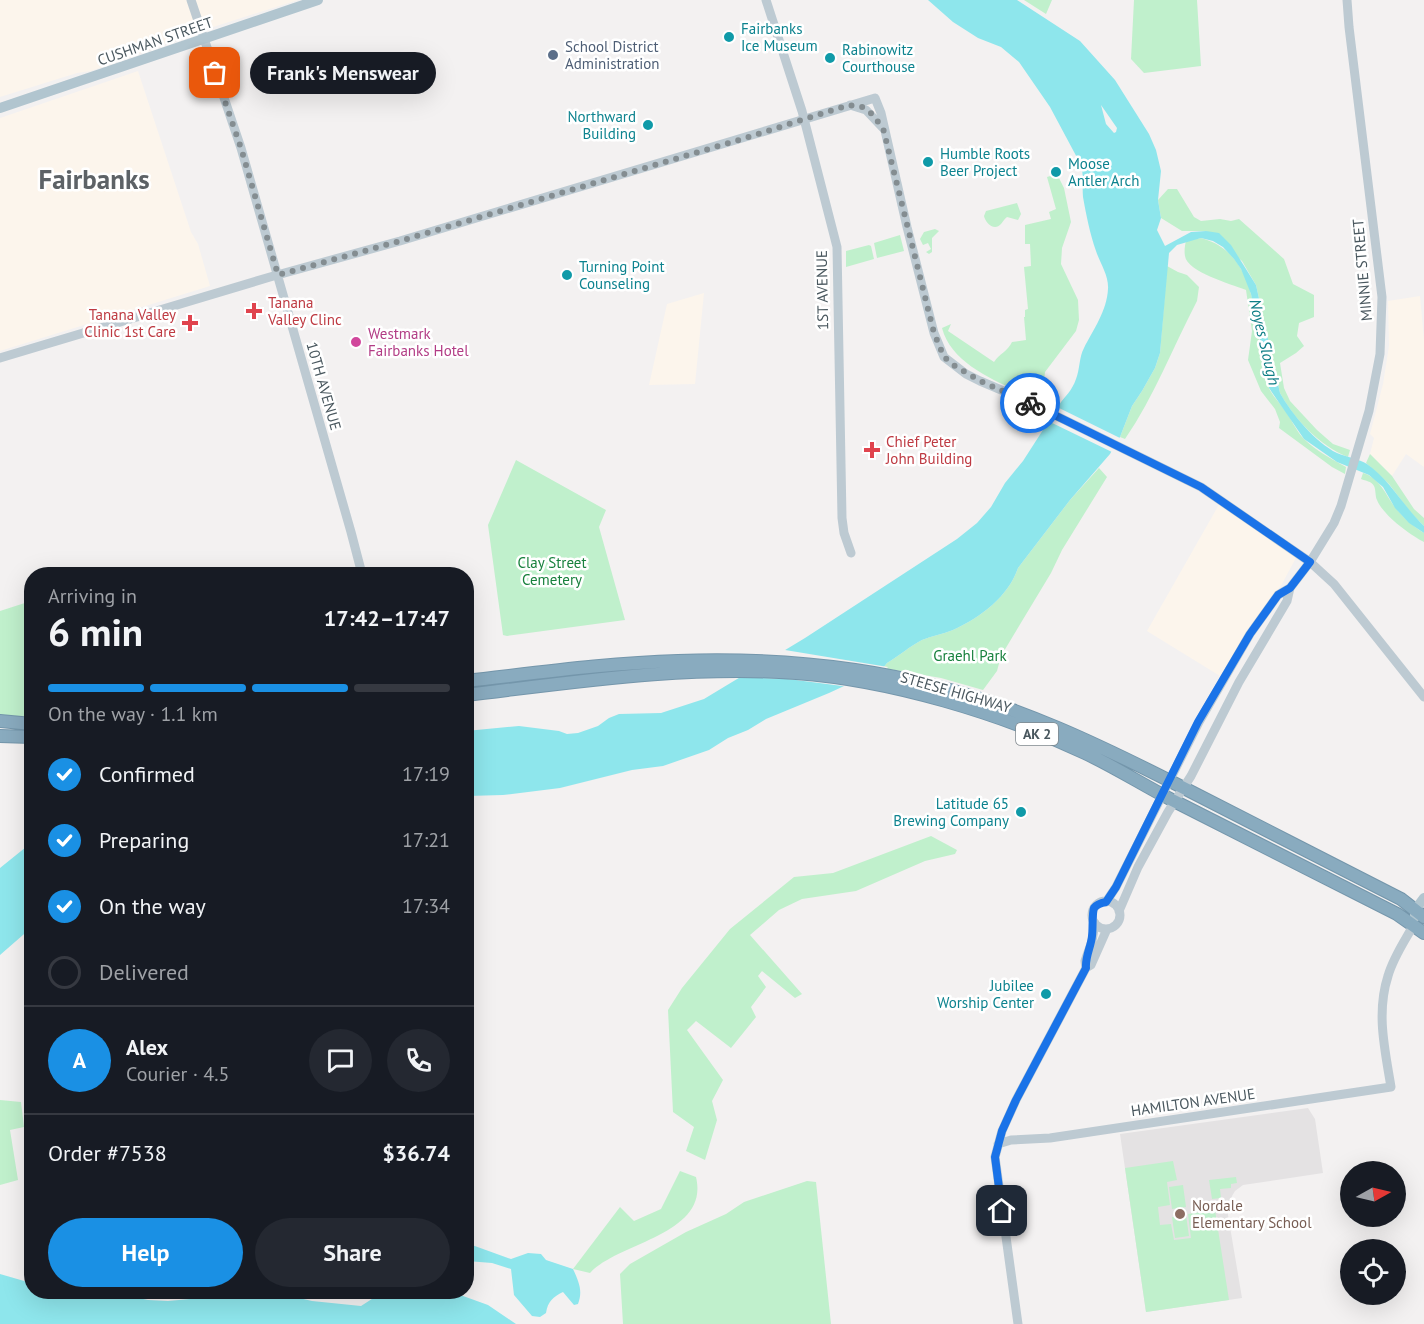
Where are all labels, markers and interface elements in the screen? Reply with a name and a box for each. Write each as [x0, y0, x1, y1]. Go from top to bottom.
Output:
street label: CUSHMAN STREET [95, 12, 216, 70]
place label: Fairbanks Ice Museum [741, 19, 818, 55]
marker: Fairbanks Ice Museum [722, 30, 736, 44]
place label: School District Administration [565, 37, 660, 73]
place label: Rabinowitz Courthouse [842, 40, 915, 76]
pin [189, 47, 240, 98]
marker: School District Administration [546, 48, 560, 62]
marker: Rabinowitz Courthouse [823, 51, 837, 65]
callout: Frank's Menswear [251, 52, 437, 94]
icon: bag [198, 56, 231, 89]
text: Frank's Menswear [267, 60, 419, 86]
place label: Northward Building [567, 107, 636, 143]
marker: Northward Building [641, 118, 655, 132]
place label: Humble Roots Beer Project [940, 144, 1030, 180]
place label: Moose Antler Arch [1068, 154, 1140, 190]
marker: Humble Roots Beer Project [921, 155, 935, 169]
district label: Fairbanks [38, 162, 150, 196]
marker: Moose Antler Arch [1049, 165, 1063, 179]
street label: MINNIE STREET [1348, 217, 1376, 322]
street label: 1ST AVENUE [812, 250, 832, 330]
place label: Turning Point Counseling [579, 257, 665, 293]
marker: Turning Point Counseling [560, 268, 574, 282]
place label: Tanana Valley Clinc [267, 293, 342, 329]
water label: Noyes Slough [1245, 297, 1285, 387]
marker: Tanana Valley Clinc [245, 302, 263, 320]
place label: Tanana Valley Clinic 1st Care [84, 305, 176, 341]
marker: Tanana Valley Clinic 1st Care [181, 314, 199, 332]
place label: Westmark Fairbanks Hotel [368, 324, 469, 360]
marker: Westmark Fairbanks Hotel [349, 335, 363, 349]
street label: 10TH AVENUE [302, 340, 346, 432]
courier [1000, 373, 1060, 433]
icon: bike [1014, 387, 1047, 420]
place label: Chief Peter John Building [885, 432, 972, 468]
marker: Chief Peter John Building [863, 441, 881, 459]
park label: Clay Street Cemetery [517, 553, 587, 589]
text: Arriving in [48, 583, 137, 609]
text: 17:42–17:47 [324, 604, 450, 632]
text: 6 min [48, 606, 143, 657]
park label: Graehl Park [933, 646, 1008, 665]
street label: STEESE HIGHWAY [898, 667, 1014, 717]
text: On the way · 1.1 km [48, 701, 218, 727]
road number: AK 2 [1016, 723, 1058, 745]
icon: check [48, 758, 81, 791]
text: Confirmed [99, 760, 195, 788]
text: 17:19 [402, 761, 450, 787]
place label: Latitude 65 Brewing Company [893, 794, 1009, 830]
marker: Latitude 65 Brewing Company [1014, 805, 1028, 819]
icon: check [48, 824, 81, 857]
text: Preparing [99, 826, 189, 854]
text: 17:21 [402, 827, 450, 853]
icon: check [48, 890, 81, 923]
text: On the way [99, 892, 206, 920]
text: 17:34 [402, 893, 450, 919]
text: Delivered [99, 958, 189, 986]
place label: Jubilee Worship Center [937, 976, 1034, 1012]
marker: Jubilee Worship Center [1039, 987, 1053, 1001]
button: chat [309, 1029, 372, 1092]
button: phone [387, 1029, 450, 1092]
text: Alex [126, 1033, 168, 1061]
text: A [73, 1046, 86, 1074]
text: Courier · 4.5 [126, 1061, 229, 1087]
street label: HAMILTON AVENUE [1130, 1084, 1256, 1120]
text: Order #7538 [48, 1139, 167, 1167]
text: $36.74 [382, 1139, 450, 1167]
north arrow [1340, 1161, 1406, 1227]
map controls [1340, 1161, 1406, 1305]
pin [976, 1185, 1027, 1236]
icon: home [985, 1194, 1018, 1227]
place label: Nordale Elementary School [1192, 1196, 1312, 1232]
marker: Nordale Elementary School [1173, 1207, 1187, 1221]
button: Help [48, 1218, 243, 1287]
button: Share [255, 1218, 450, 1287]
button: locate [1340, 1239, 1406, 1305]

